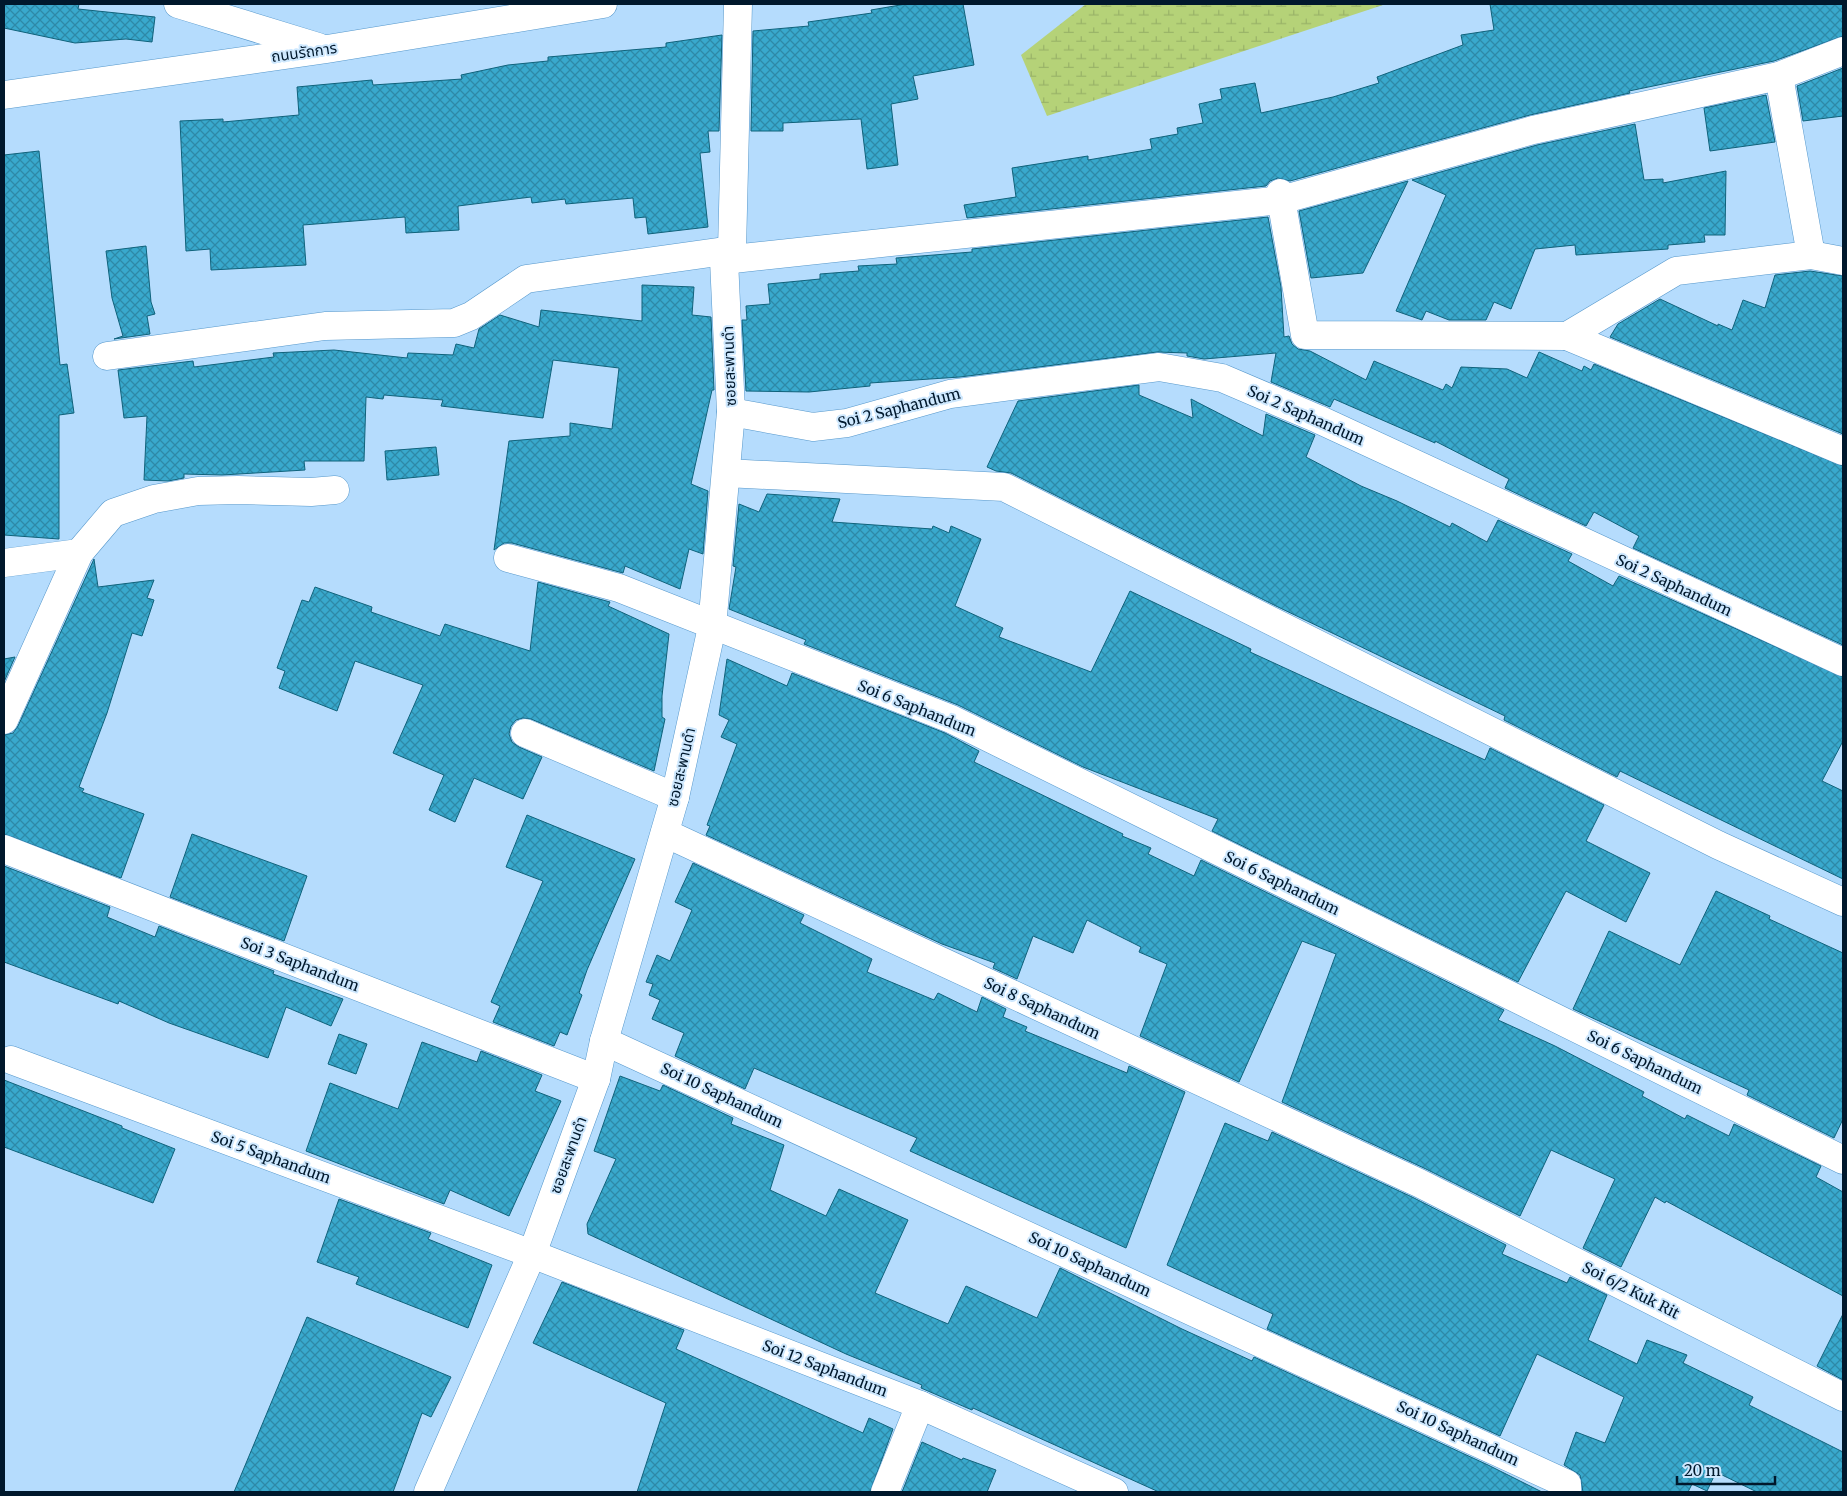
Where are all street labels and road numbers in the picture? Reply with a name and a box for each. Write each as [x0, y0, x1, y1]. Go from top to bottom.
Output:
street label: ถนนรัถการ [270, 38, 338, 66]
street label: ซอยสะพานดำ [718, 325, 740, 407]
street label: Soi 2 Saphandum [1245, 381, 1367, 449]
street label: Soi 2 Saphandum [836, 384, 962, 432]
street label: Soi 2 Saphandum [1613, 550, 1735, 620]
street label: Soi 6 Saphandum [855, 676, 979, 740]
street label: ซอยสะพานดำ [663, 726, 699, 808]
street label: Soi 6 Saphandum [1221, 847, 1343, 919]
street label: Soi 3 Saphandum [238, 933, 362, 995]
street label: Soi 8 Saphandum [981, 973, 1103, 1043]
street label: Soi 6 Saphandum [1584, 1026, 1706, 1098]
street label: Soi 10 Saphandum [658, 1058, 786, 1132]
street label: ซอยสะพานดำ [545, 1114, 591, 1196]
street label: Soi 5 Saphandum [209, 1127, 333, 1187]
street label: Soi 10 Saphandum [1026, 1227, 1154, 1301]
street label: Soi 6/2 Kuk Rit [1579, 1257, 1683, 1323]
street label: Soi 12 Saphandum [760, 1335, 890, 1401]
street label: Soi 10 Saphandum [1394, 1396, 1522, 1470]

